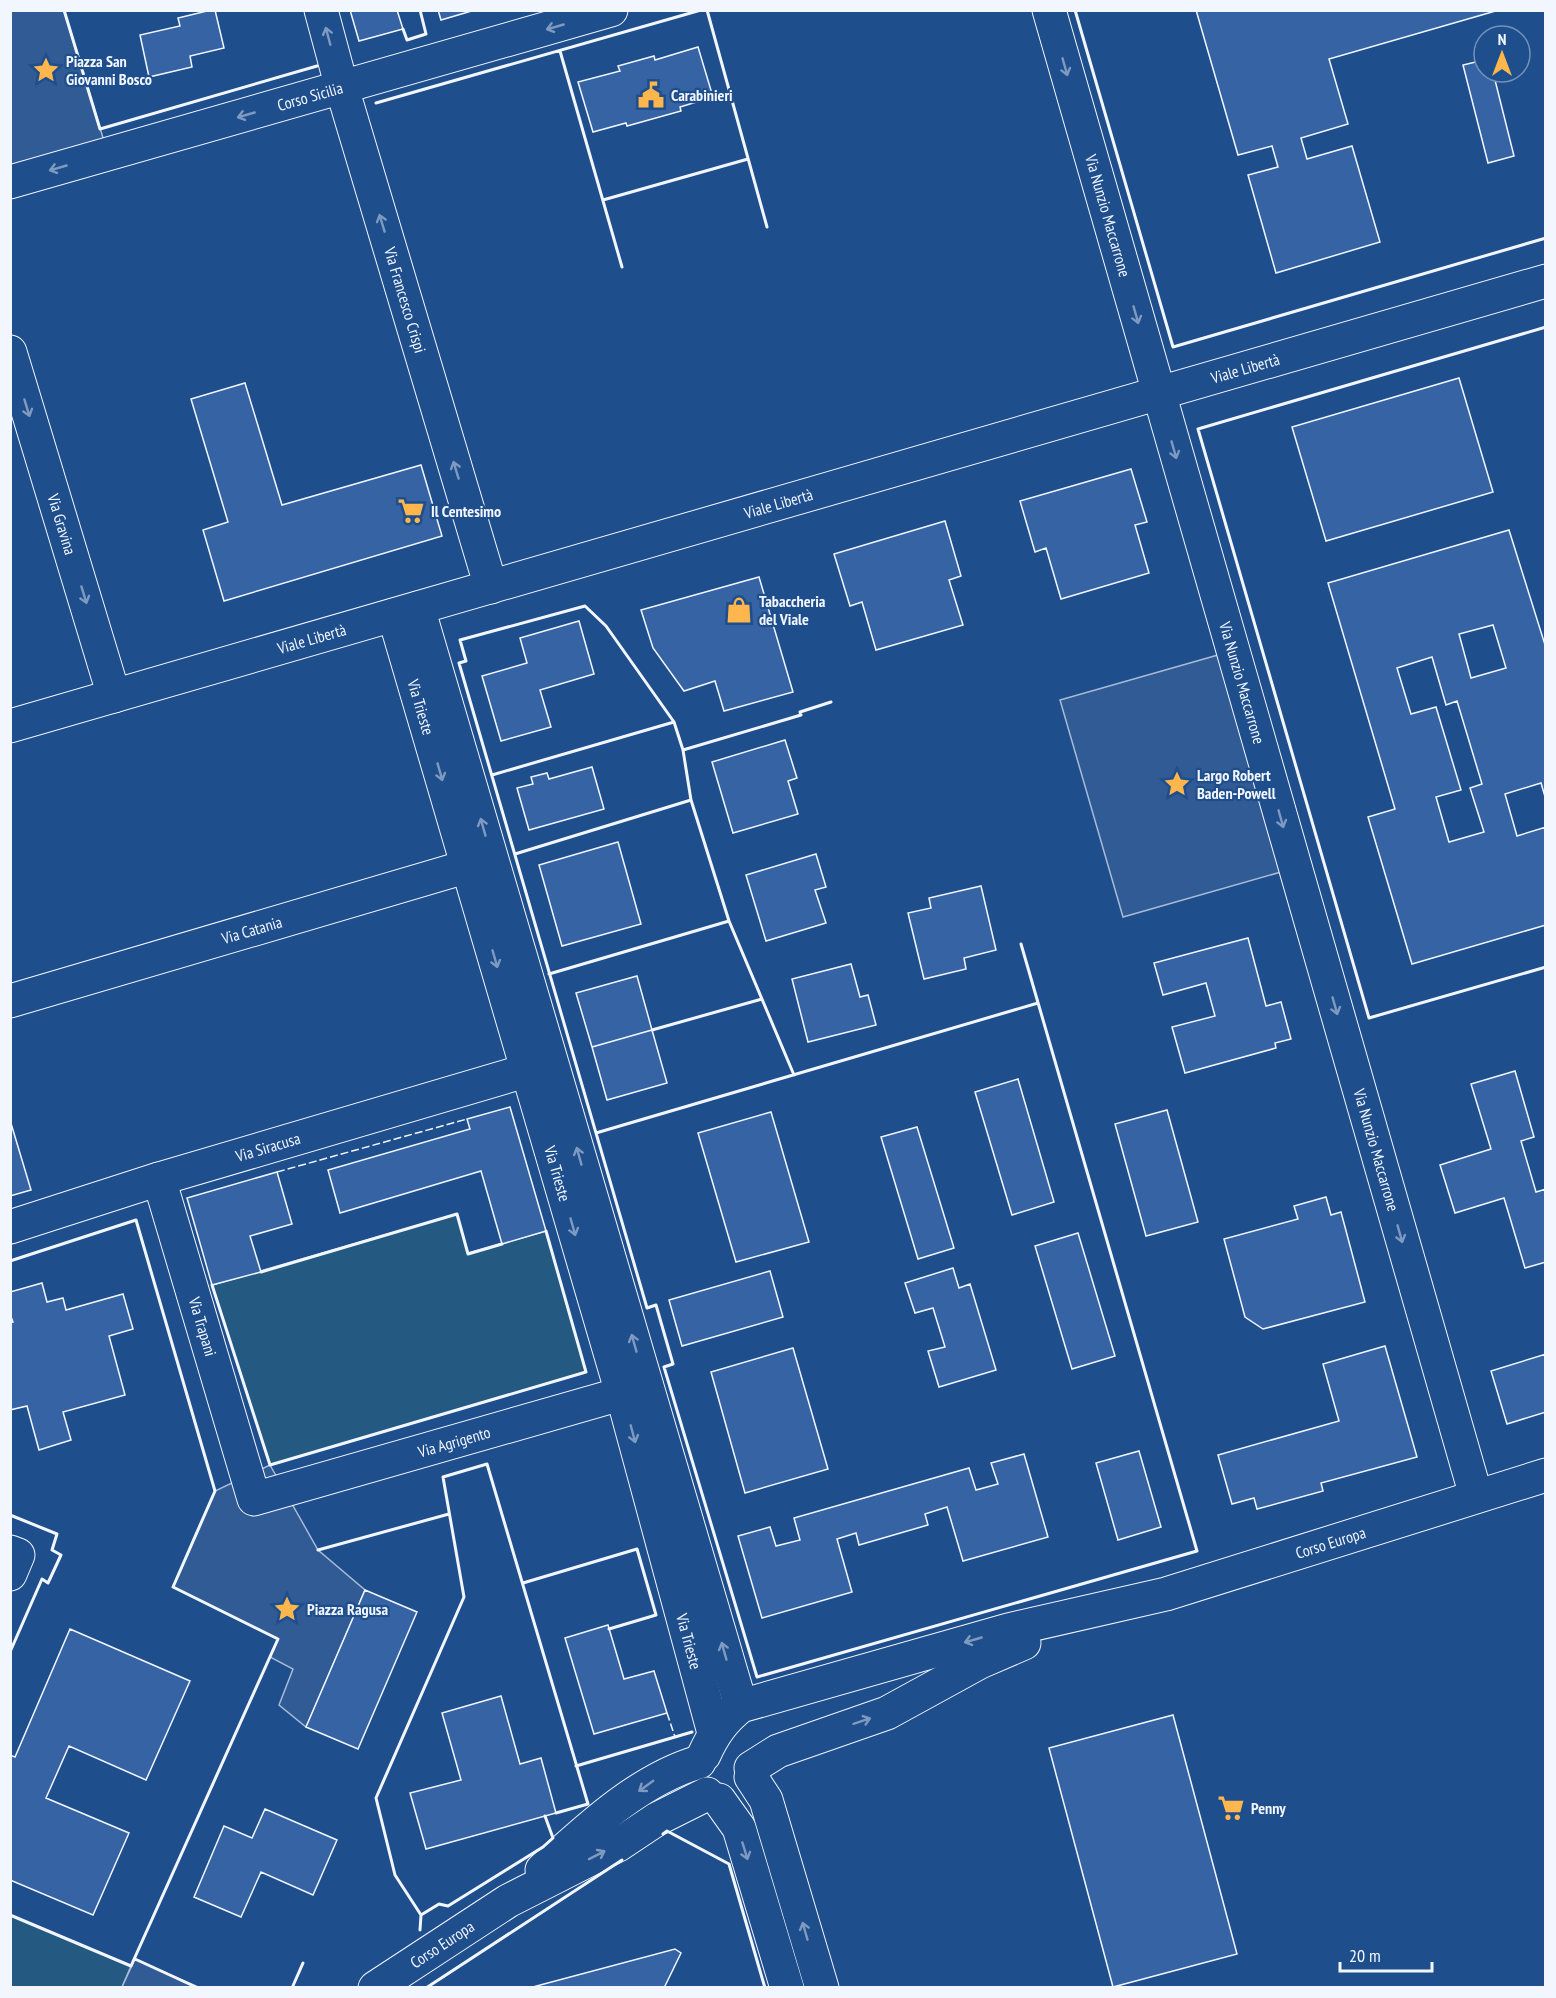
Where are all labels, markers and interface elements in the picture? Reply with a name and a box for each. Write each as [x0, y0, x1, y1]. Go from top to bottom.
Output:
one-way arrow [545, 22, 564, 33]
north arrow [1472, 24, 1532, 84]
one-way arrow [322, 27, 333, 46]
text: N [1498, 29, 1506, 49]
place label: Piazza San Giovanni Bosco [66, 51, 152, 89]
place icon: Piazza San Giovanni Bosco [31, 55, 61, 85]
one-way arrow [1060, 57, 1071, 76]
street label: Corso Sicilia [275, 77, 345, 115]
public building icon: Carabinieri [636, 80, 666, 110]
place label: Carabinieri [671, 85, 733, 105]
one-way arrow [237, 110, 256, 121]
street label: Via Nunzio Maccarrone [1081, 151, 1135, 279]
one-way arrow [49, 163, 68, 174]
one-way arrow [376, 214, 387, 233]
street label: Via Francesco Crispi [380, 244, 431, 355]
one-way arrow [1131, 305, 1142, 324]
street label: Viale Libertà [1208, 349, 1282, 388]
one-way arrow [22, 398, 33, 417]
one-way arrow [1169, 440, 1180, 459]
one-way arrow [450, 461, 461, 480]
street label: Viale Libertà [741, 484, 815, 523]
street label: Via Gravina [43, 491, 81, 557]
supermarket icon: Il Centesimo [396, 496, 426, 526]
place label: Il Centesimo [431, 501, 501, 521]
one-way arrow [79, 585, 90, 604]
place label: Tabaccheria del Viale [759, 591, 826, 629]
shop icon: Tabaccheria del Viale [724, 595, 754, 625]
street label: Via Nunzio Maccarrone [1215, 618, 1269, 746]
street label: Viale Libertà [274, 619, 348, 658]
street label: Via Trieste [403, 676, 439, 737]
one-way arrow [435, 762, 446, 781]
place label: Largo Robert Baden-Powell [1197, 765, 1276, 803]
place icon: Largo Robert Baden-Powell [1162, 769, 1192, 799]
one-way arrow [1276, 809, 1287, 828]
one-way arrow [477, 818, 488, 837]
street label: Via Catania [218, 911, 284, 948]
one-way arrow [490, 949, 501, 968]
one-way arrow [1330, 996, 1341, 1015]
street label: Via Nunzio Maccarrone [1349, 1085, 1404, 1213]
street label: Via Siracusa [232, 1128, 302, 1166]
street label: Via Trieste [540, 1142, 575, 1204]
one-way arrow [573, 1146, 584, 1165]
one-way arrow [568, 1217, 580, 1236]
one-way arrow [1395, 1224, 1406, 1243]
street label: Via Trapani [184, 1294, 221, 1359]
one-way arrow [627, 1334, 639, 1353]
street label: Via Agrigento [415, 1422, 493, 1462]
one-way arrow [628, 1424, 640, 1443]
street label: Corso Europa [1293, 1522, 1368, 1563]
place icon: Piazza Ragusa [272, 1594, 302, 1624]
place label: Piazza Ragusa [307, 1599, 388, 1619]
street label: Via Trieste [672, 1610, 706, 1671]
one-way arrow [964, 1635, 983, 1646]
one-way arrow [718, 1642, 729, 1661]
one-way arrow [852, 1715, 871, 1726]
one-way arrow [639, 1779, 655, 1792]
supermarket icon: Penny [1216, 1793, 1246, 1823]
place label: Penny [1251, 1798, 1286, 1818]
one-way arrow [741, 1841, 752, 1860]
one-way arrow [588, 1849, 605, 1861]
street label: Corso Europa [406, 1916, 478, 1972]
one-way arrow [799, 1922, 810, 1941]
scale bar [1340, 1935, 1432, 1973]
text: 20 m [1349, 1944, 1381, 1967]

